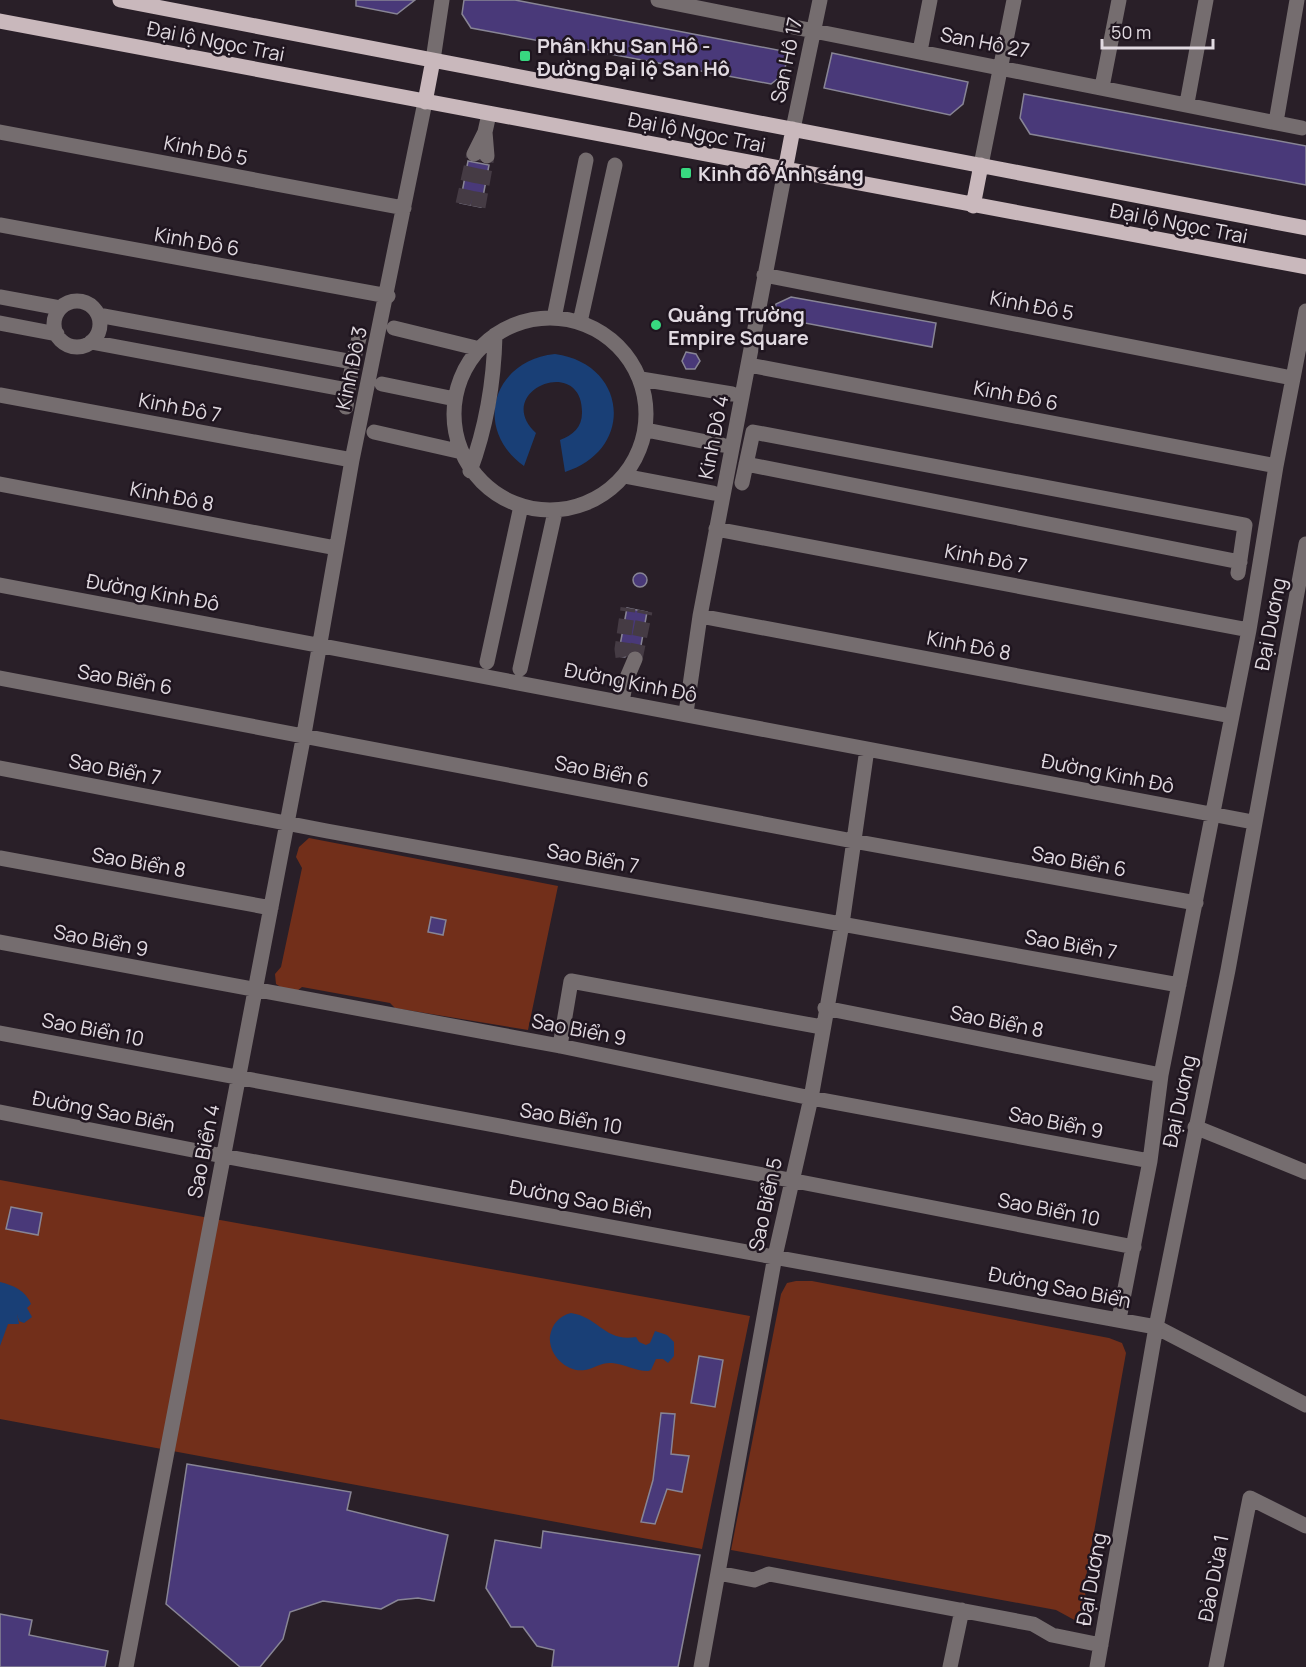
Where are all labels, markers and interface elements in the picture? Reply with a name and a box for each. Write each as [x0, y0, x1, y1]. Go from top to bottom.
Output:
scale bar [1102, 12, 1213, 50]
street label: Đại lộ Ngọc Trai [145, 14, 287, 68]
street label: San Hô 17 [764, 15, 808, 105]
street label: San Hô 27 [938, 20, 1032, 64]
text: 50 m [1111, 20, 1151, 44]
place label: Phân khu San Hô - Đường Đại lộ San Hô [537, 32, 730, 82]
marker: Phân khu San Hô - Đường Đại lộ San Hô [518, 49, 532, 63]
street label: Đại lộ Ngọc Trai [626, 105, 768, 159]
street label: Kinh Đô 5 [162, 129, 250, 171]
place label: Kinh đô Ánh sáng [698, 160, 864, 187]
marker: Kinh đô Ánh sáng [679, 166, 693, 180]
street label: Đại lộ Ngọc Trai [1108, 196, 1250, 250]
street label: Kinh Đô 6 [152, 220, 242, 262]
street label: Kinh Đô 5 [988, 284, 1076, 326]
place label: Quảng Trường Empire Square [668, 301, 809, 351]
marker: Quảng Trường Empire Square [649, 318, 663, 332]
street label: Kinh Đô 3 [329, 324, 373, 412]
street label: Kinh Đô 6 [971, 374, 1061, 416]
street label: Kinh Đô 7 [136, 386, 224, 428]
street label: Kinh Đô 4 [692, 393, 734, 481]
street label: Kinh Đô 8 [128, 475, 216, 517]
street label: Kinh Đô 7 [942, 537, 1030, 579]
street label: Đường Kinh Đô [84, 567, 222, 617]
street label: Đại Dương [1248, 575, 1292, 673]
street label: Kinh Đô 8 [925, 624, 1013, 666]
street label: Đường Kinh Đô [562, 656, 700, 708]
street label: Sao Biển 6 [75, 657, 175, 701]
street label: Sao Biển 7 [67, 747, 163, 791]
street label: Đường Kinh Đô [1039, 747, 1177, 799]
street label: Sao Biển 6 [552, 749, 652, 793]
street label: Sao Biển 7 [545, 837, 641, 879]
street label: Sao Biển 6 [1029, 839, 1129, 883]
street label: Sao Biển 8 [90, 840, 188, 884]
street label: Sao Biển 9 [51, 918, 151, 962]
street label: Sao Biển 7 [1023, 923, 1119, 965]
street label: Sao Biển 8 [948, 999, 1046, 1043]
street label: Sao Biển 10 [40, 1006, 146, 1052]
street label: Sao Biển 9 [529, 1007, 629, 1051]
street label: Đại Dương [1156, 1052, 1202, 1150]
street label: Đường Sao Biển [30, 1084, 178, 1138]
street label: Sao Biển 10 [518, 1096, 624, 1140]
street label: Sao Biển 9 [1006, 1100, 1106, 1144]
street label: Sao Biển 4 [181, 1102, 225, 1200]
street label: Sao Biển 5 [742, 1155, 788, 1253]
street label: Đường Sao Biển [507, 1173, 655, 1225]
street label: Sao Biển 10 [996, 1186, 1102, 1232]
street label: Đường Sao Biển [986, 1260, 1134, 1314]
street label: Đại Dương [1070, 1530, 1112, 1628]
street label: Đảo Dừa 1 [1191, 1532, 1235, 1624]

